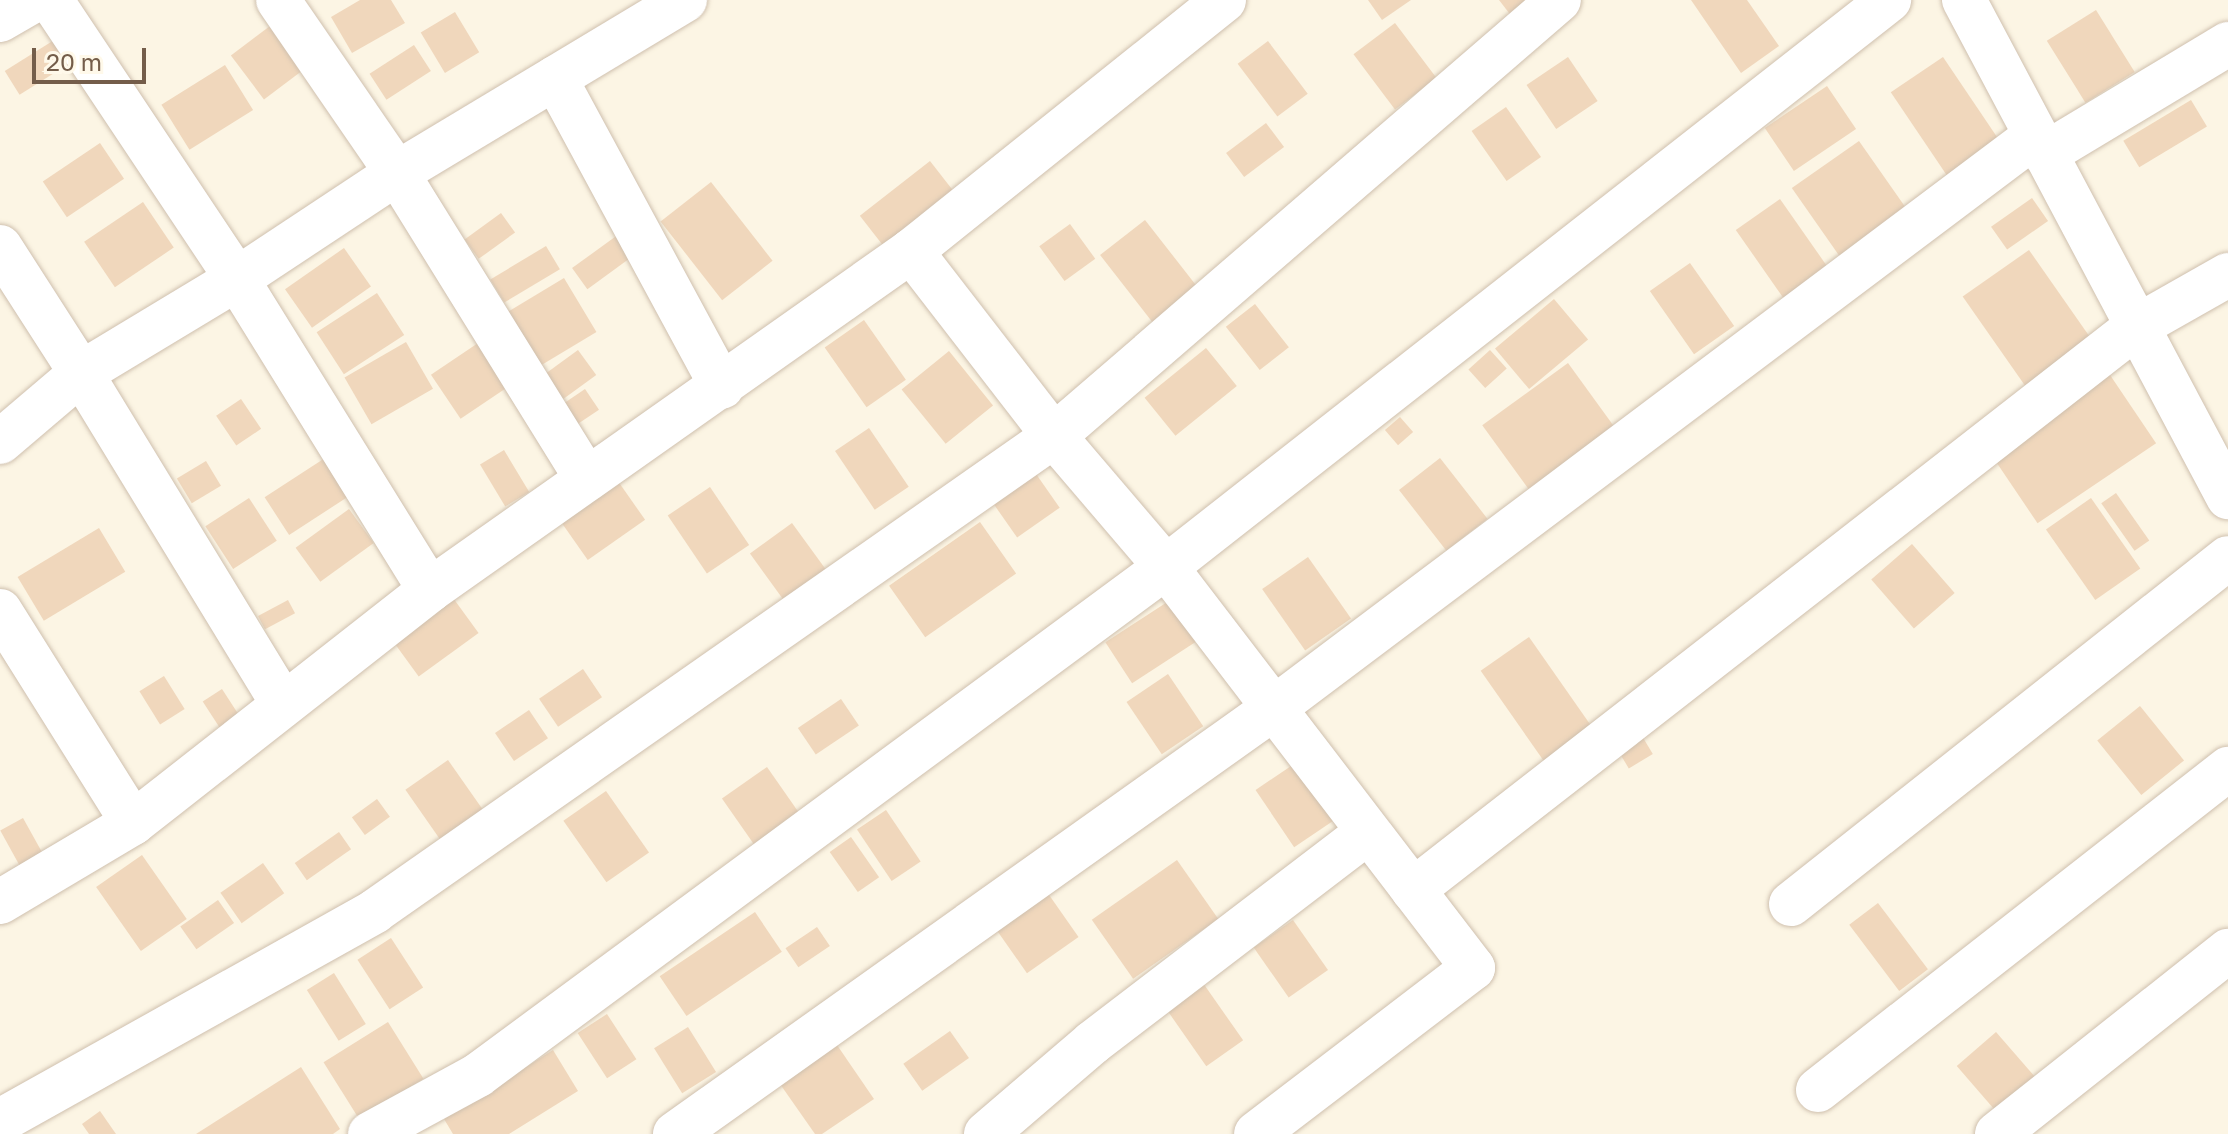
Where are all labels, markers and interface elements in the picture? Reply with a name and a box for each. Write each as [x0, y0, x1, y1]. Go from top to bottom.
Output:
scale bar [36, 32, 150, 82]
text: 20 m [46, 47, 102, 76]

